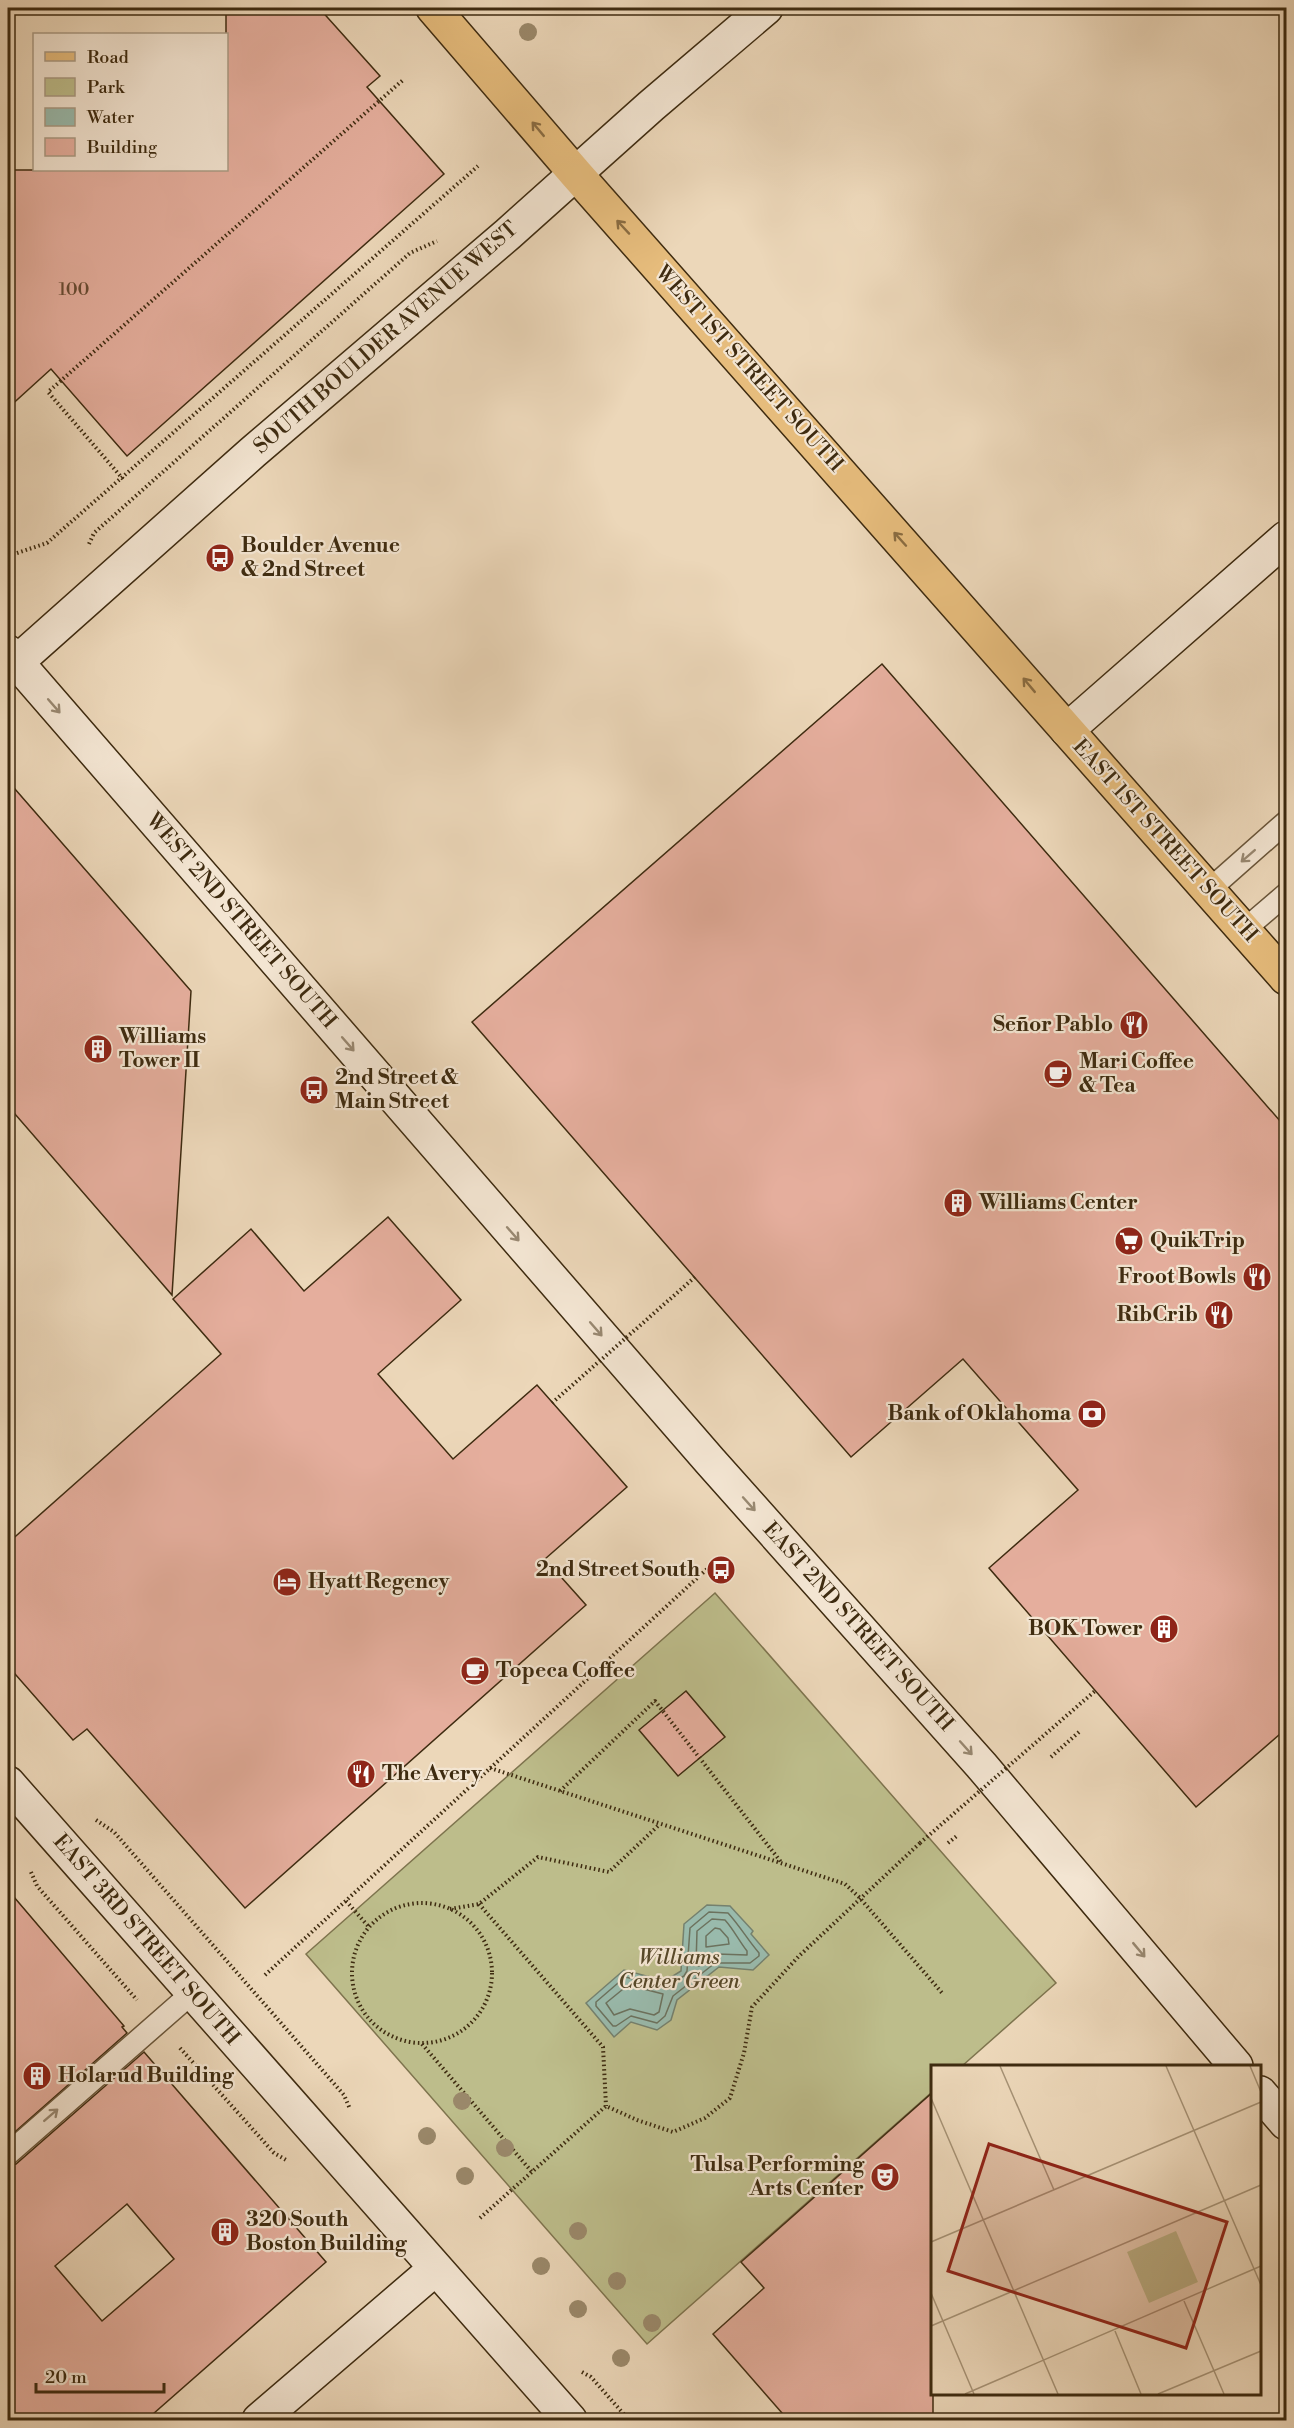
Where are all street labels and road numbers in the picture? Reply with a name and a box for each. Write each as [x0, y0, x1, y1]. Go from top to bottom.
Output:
street label: SOUTH BOULDER AVENUE WEST [249, 216, 524, 460]
street label: WEST 1ST STREET SOUTH [649, 260, 849, 478]
street label: EAST 1ST STREET SOUTH [1067, 734, 1263, 948]
street label: WEST 2ND STREET SOUTH [140, 807, 342, 1034]
street label: EAST 2ND STREET SOUTH [757, 1517, 959, 1737]
street label: EAST 3RD STREET SOUTH [47, 1829, 245, 2051]

